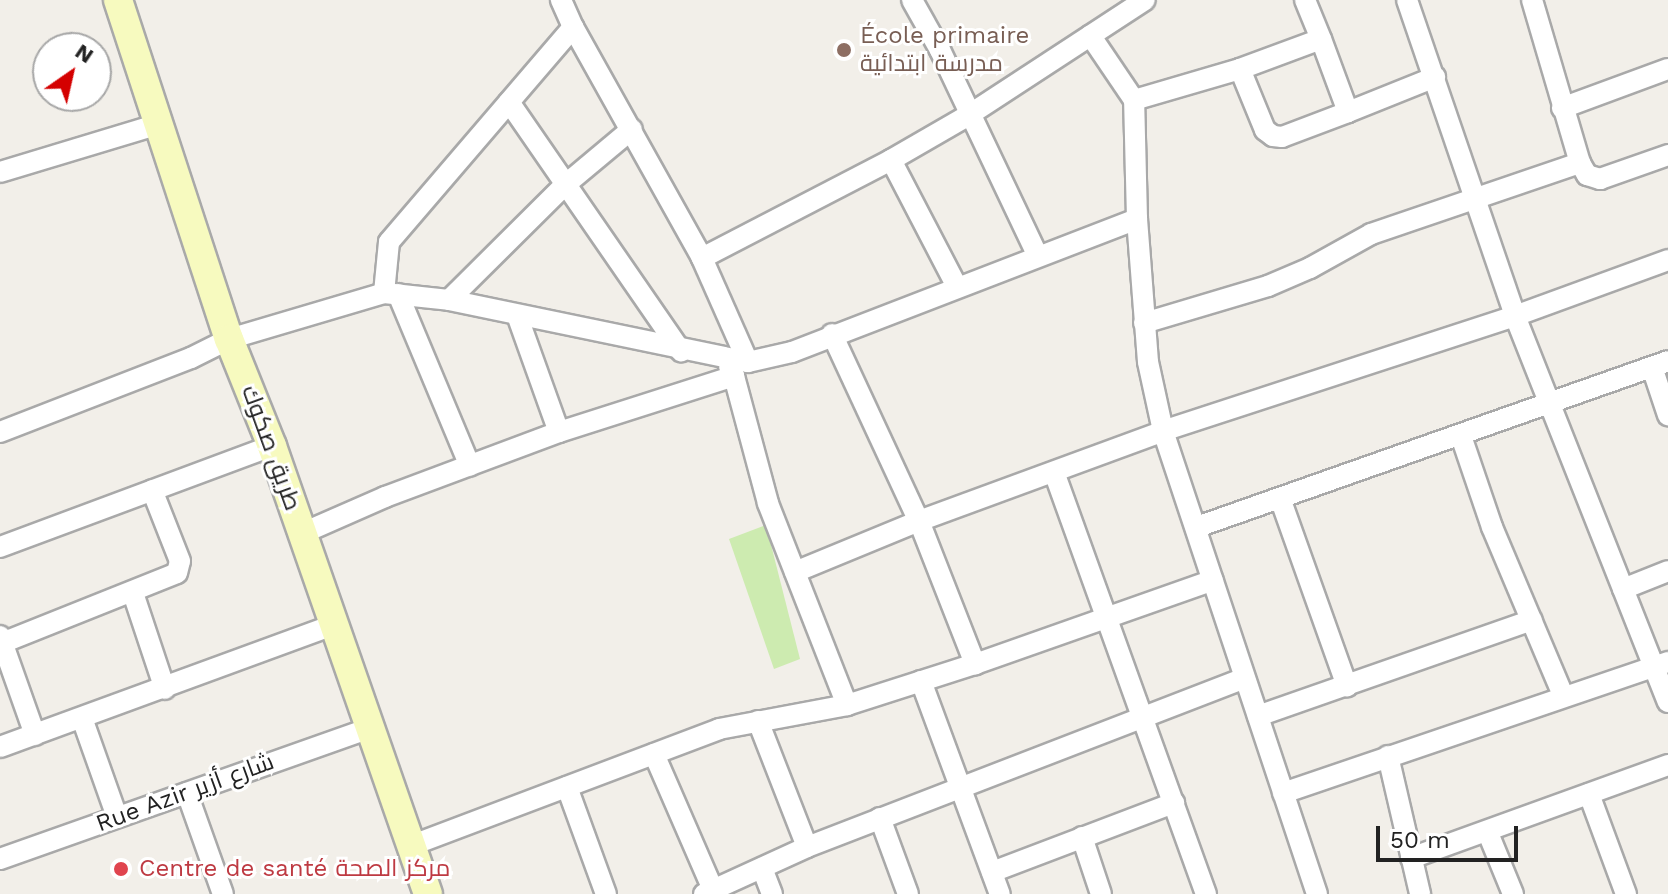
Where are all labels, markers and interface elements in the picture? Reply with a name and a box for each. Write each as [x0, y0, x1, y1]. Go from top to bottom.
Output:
place label: École primaire مدرسة ابتدائية [860, 22, 1029, 78]
north arrow [32, 32, 112, 112]
text: N [71, 38, 98, 68]
marker: École primaire مدرسة ابتدائية [835, 41, 853, 59]
street label: طريق صكوك [235, 381, 307, 515]
street label: Rue Azir شارع أزير [91, 747, 279, 839]
scale bar [1380, 810, 1522, 860]
text: 50 m [1390, 826, 1450, 854]
place label: Centre de santé مركز الصحة [139, 855, 450, 883]
marker: Centre de santé مركز الصحة [110, 858, 132, 880]

